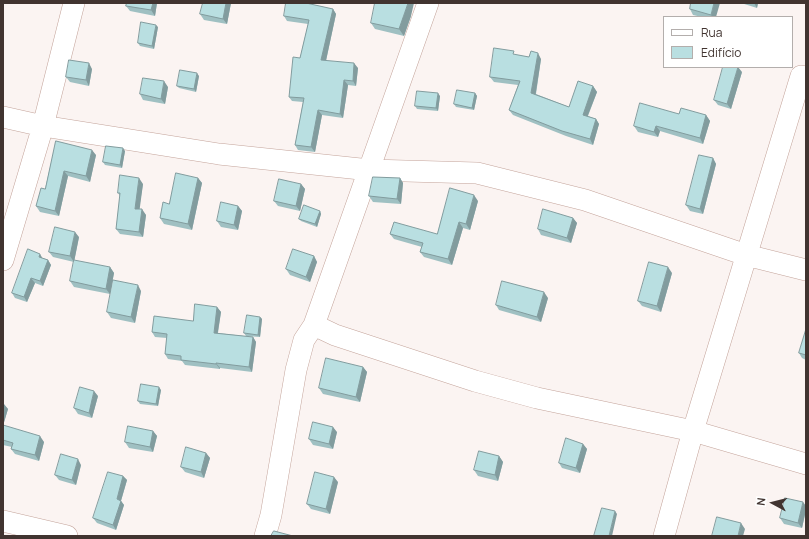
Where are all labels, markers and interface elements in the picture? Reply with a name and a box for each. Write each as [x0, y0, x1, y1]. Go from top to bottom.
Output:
legend [663, 16, 793, 68]
text: Rua [701, 24, 722, 41]
text: Edifício [701, 44, 741, 61]
north arrow [753, 483, 793, 523]
text: N [753, 497, 769, 506]

